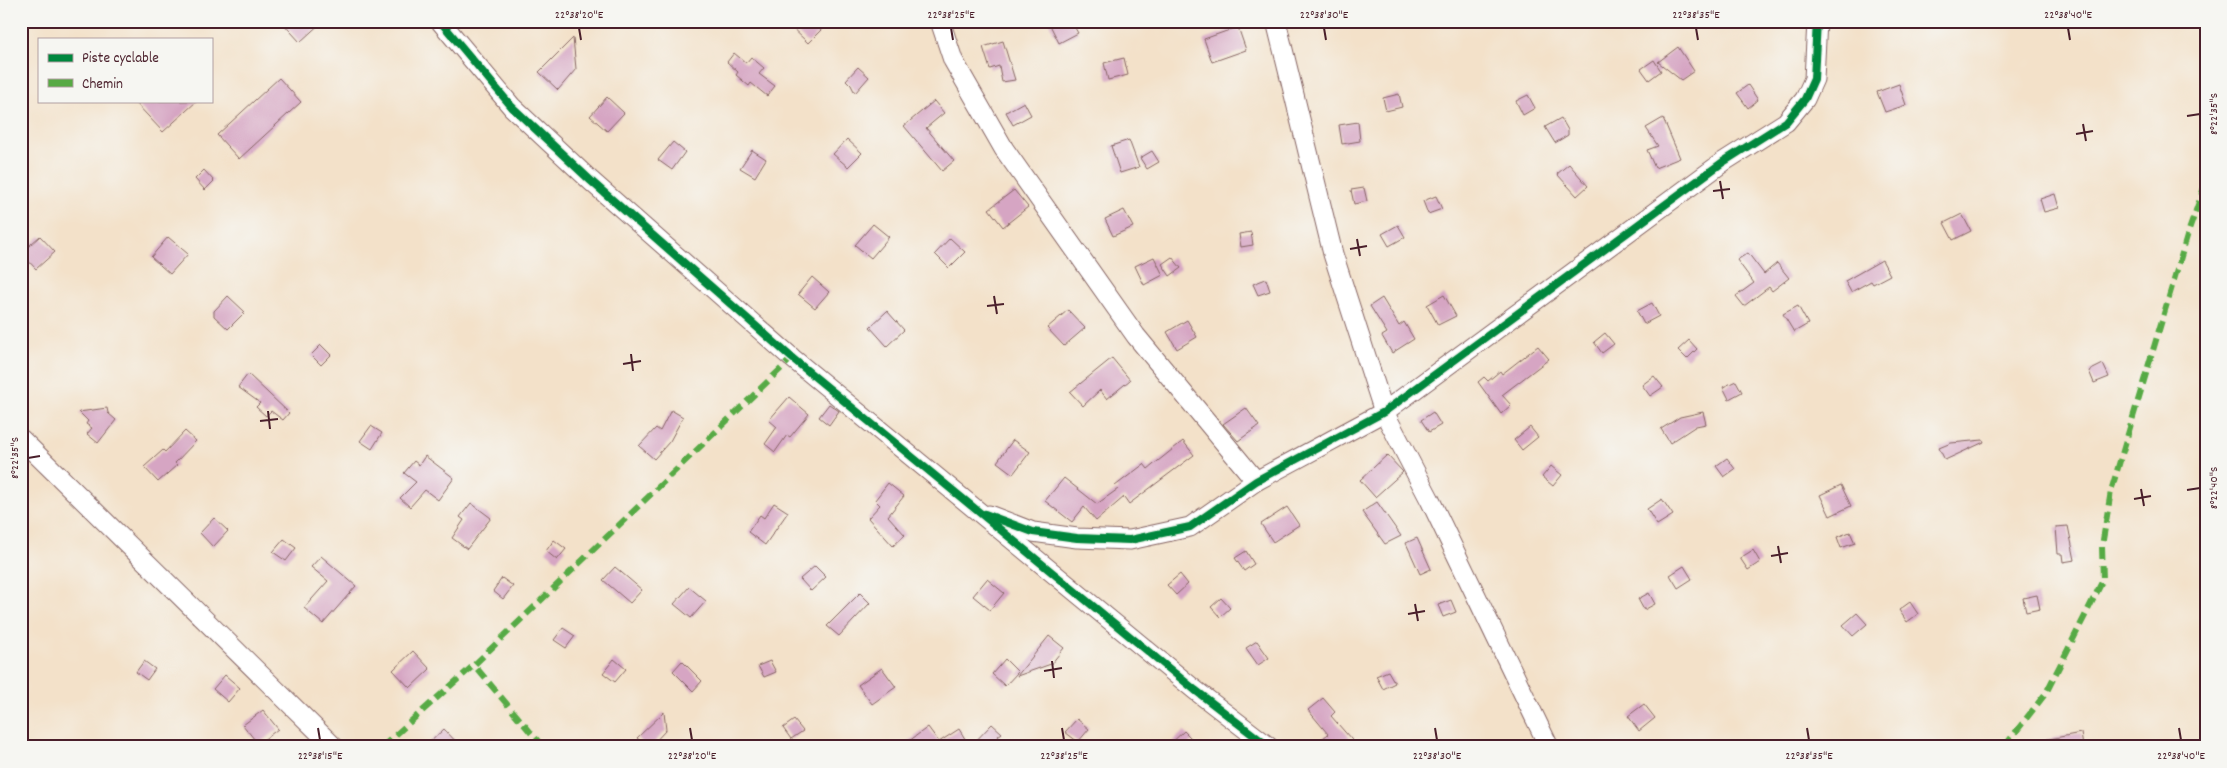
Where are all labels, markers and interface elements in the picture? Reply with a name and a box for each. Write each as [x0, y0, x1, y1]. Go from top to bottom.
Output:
text: 22°38'20"E [555, 7, 604, 24]
text: 22°38'25"E [927, 7, 975, 24]
text: 22°38'30"E [1300, 7, 1349, 24]
text: 22°38'35"E [1672, 7, 1720, 24]
text: 22°38'40"E [2044, 7, 2093, 24]
legend [38, 38, 212, 102]
text: Piste cyclable [82, 48, 159, 70]
text: Chemin [82, 74, 123, 96]
text: 8°22'35"S [2206, 93, 2223, 135]
text: 8°22'35"S [7, 437, 24, 479]
text: 8°22'40"S [2206, 467, 2223, 509]
text: 22°38'15"E [298, 748, 343, 765]
text: 22°38'20"E [668, 748, 717, 765]
text: 22°38'25"E [1040, 748, 1088, 765]
text: 22°38'30"E [1413, 748, 1462, 765]
text: 22°38'35"E [1785, 748, 1833, 765]
text: 22°38'40"E [2157, 748, 2206, 765]

